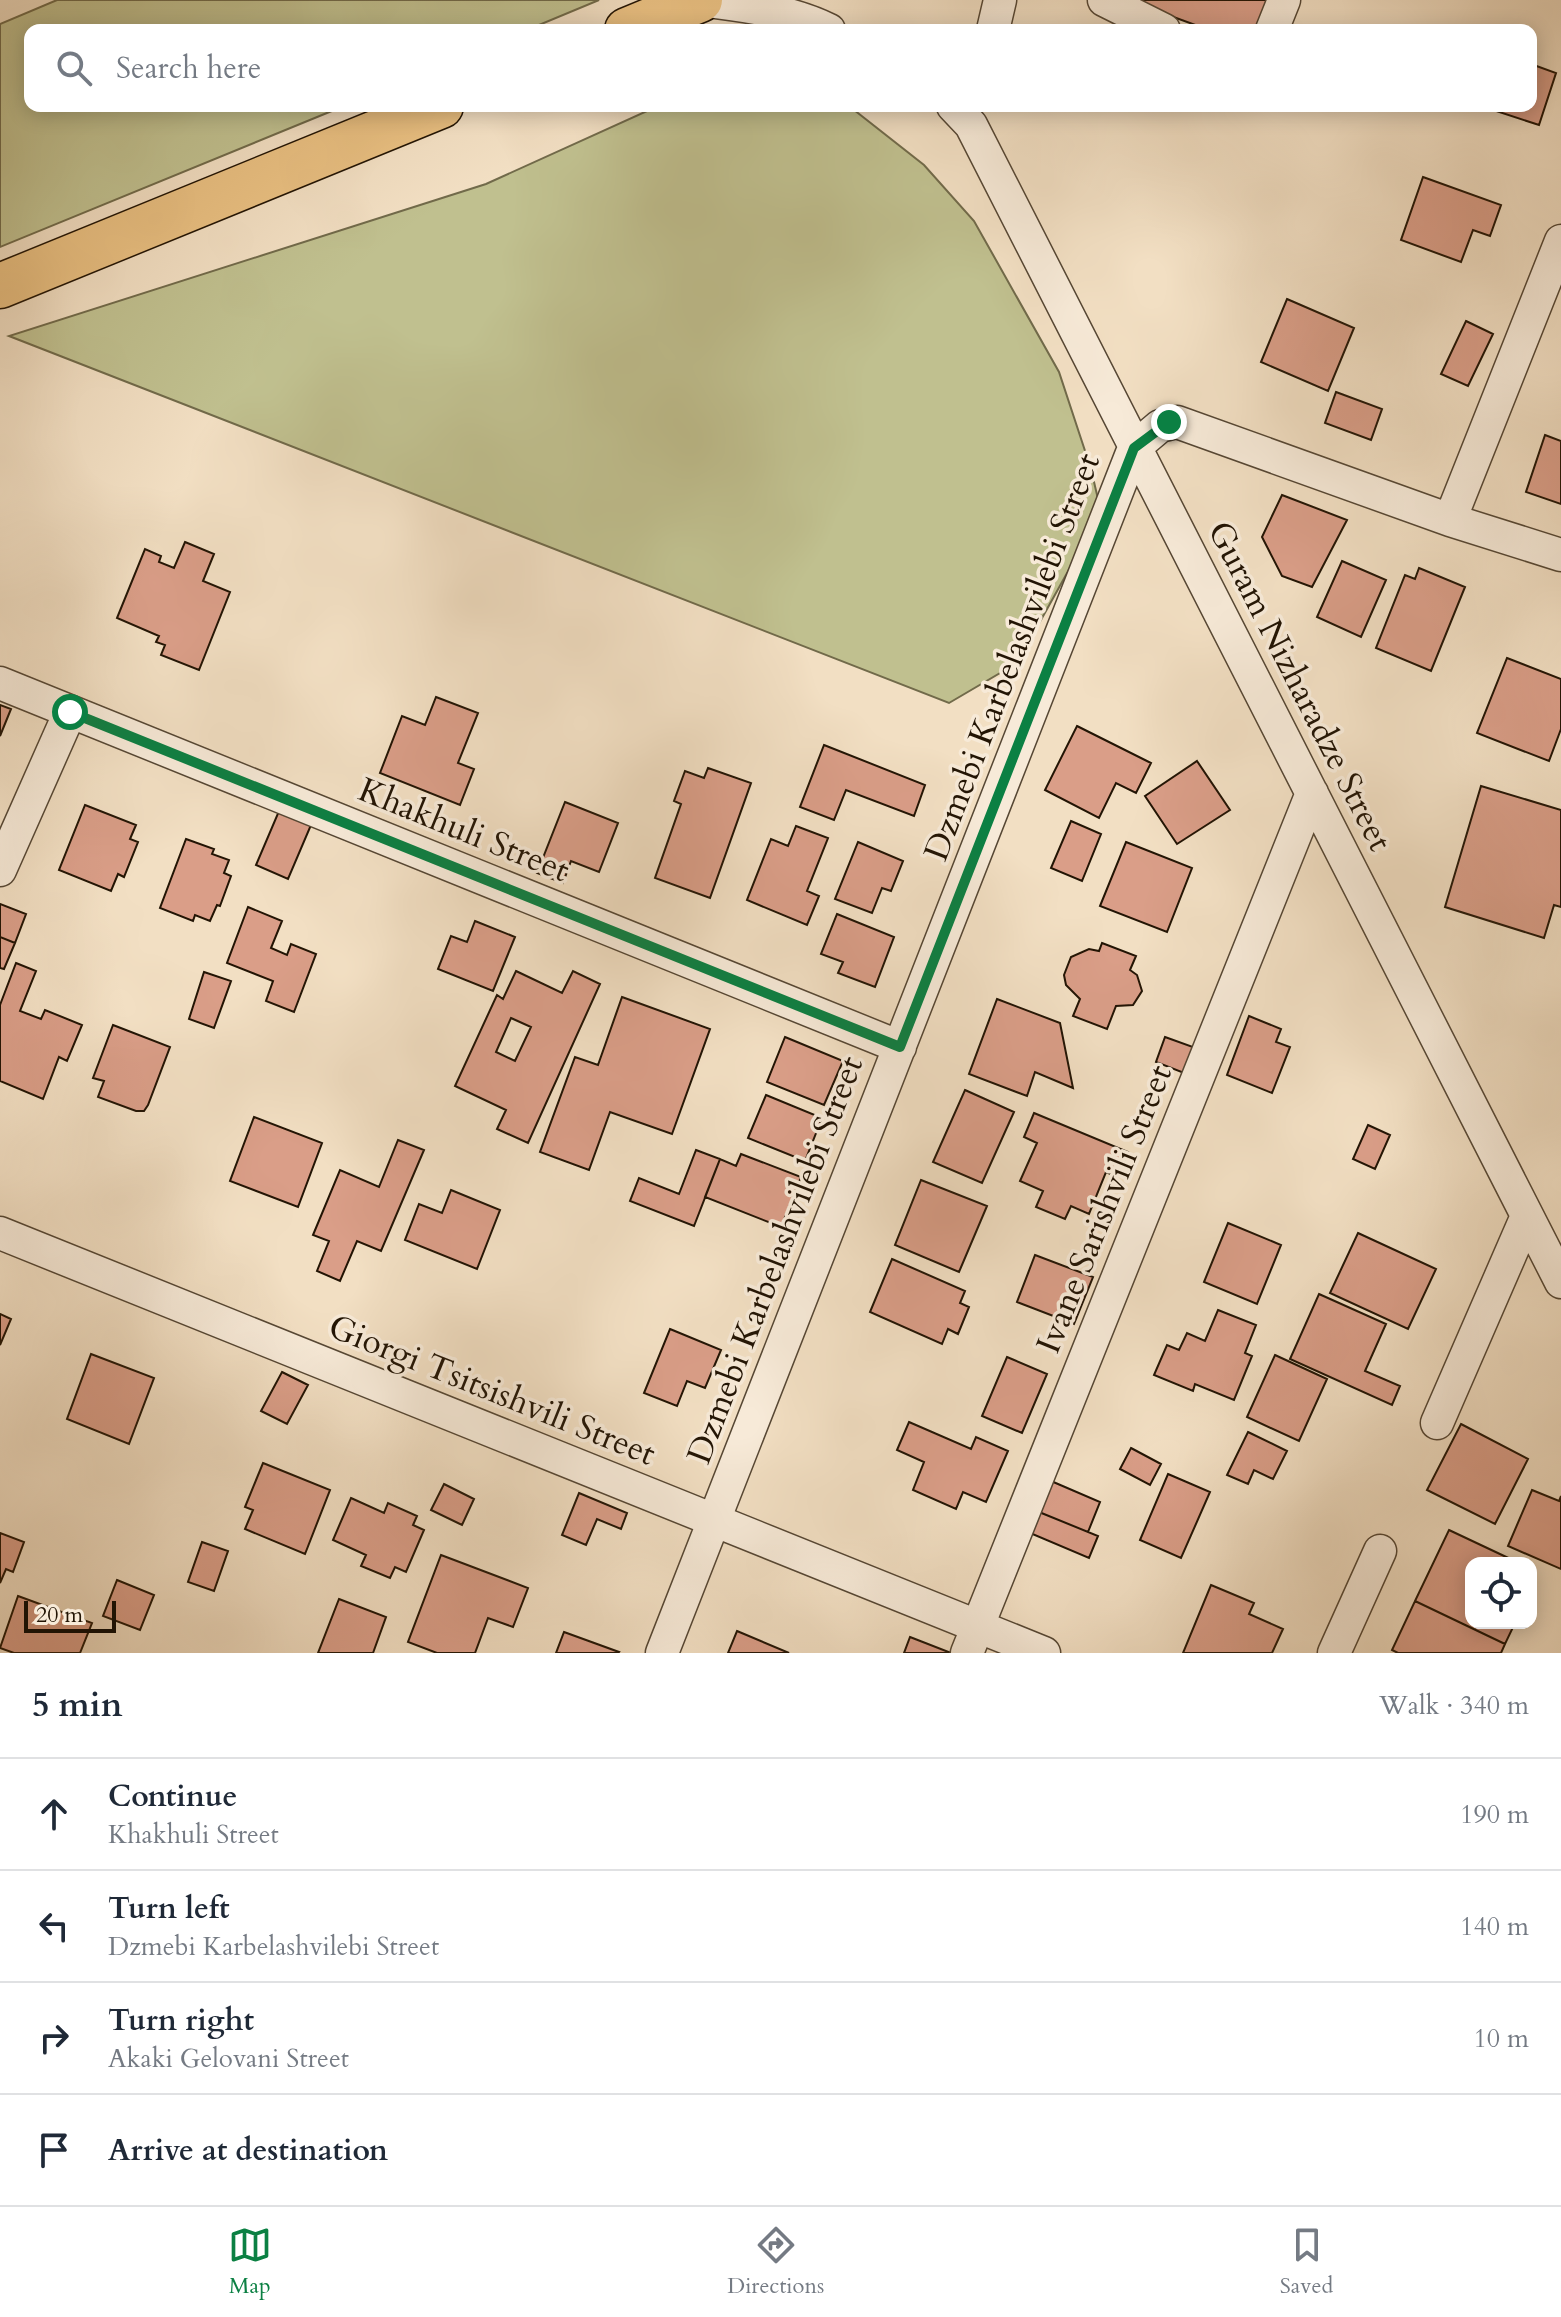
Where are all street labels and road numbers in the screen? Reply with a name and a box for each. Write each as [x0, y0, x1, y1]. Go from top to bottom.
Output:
street label: Dzmebi Karbelashvilebi Street [913, 446, 1111, 867]
street label: Guram Nizharadze Street [1197, 513, 1403, 859]
street label: Khakhuli Street [352, 767, 576, 893]
street label: Dzmebi Karbelashvilebi Street [676, 1049, 874, 1470]
street label: Ivane Sarishvili Street [1025, 1058, 1183, 1360]
street label: Giorgi Tsitsishvili Street [322, 1303, 662, 1477]

